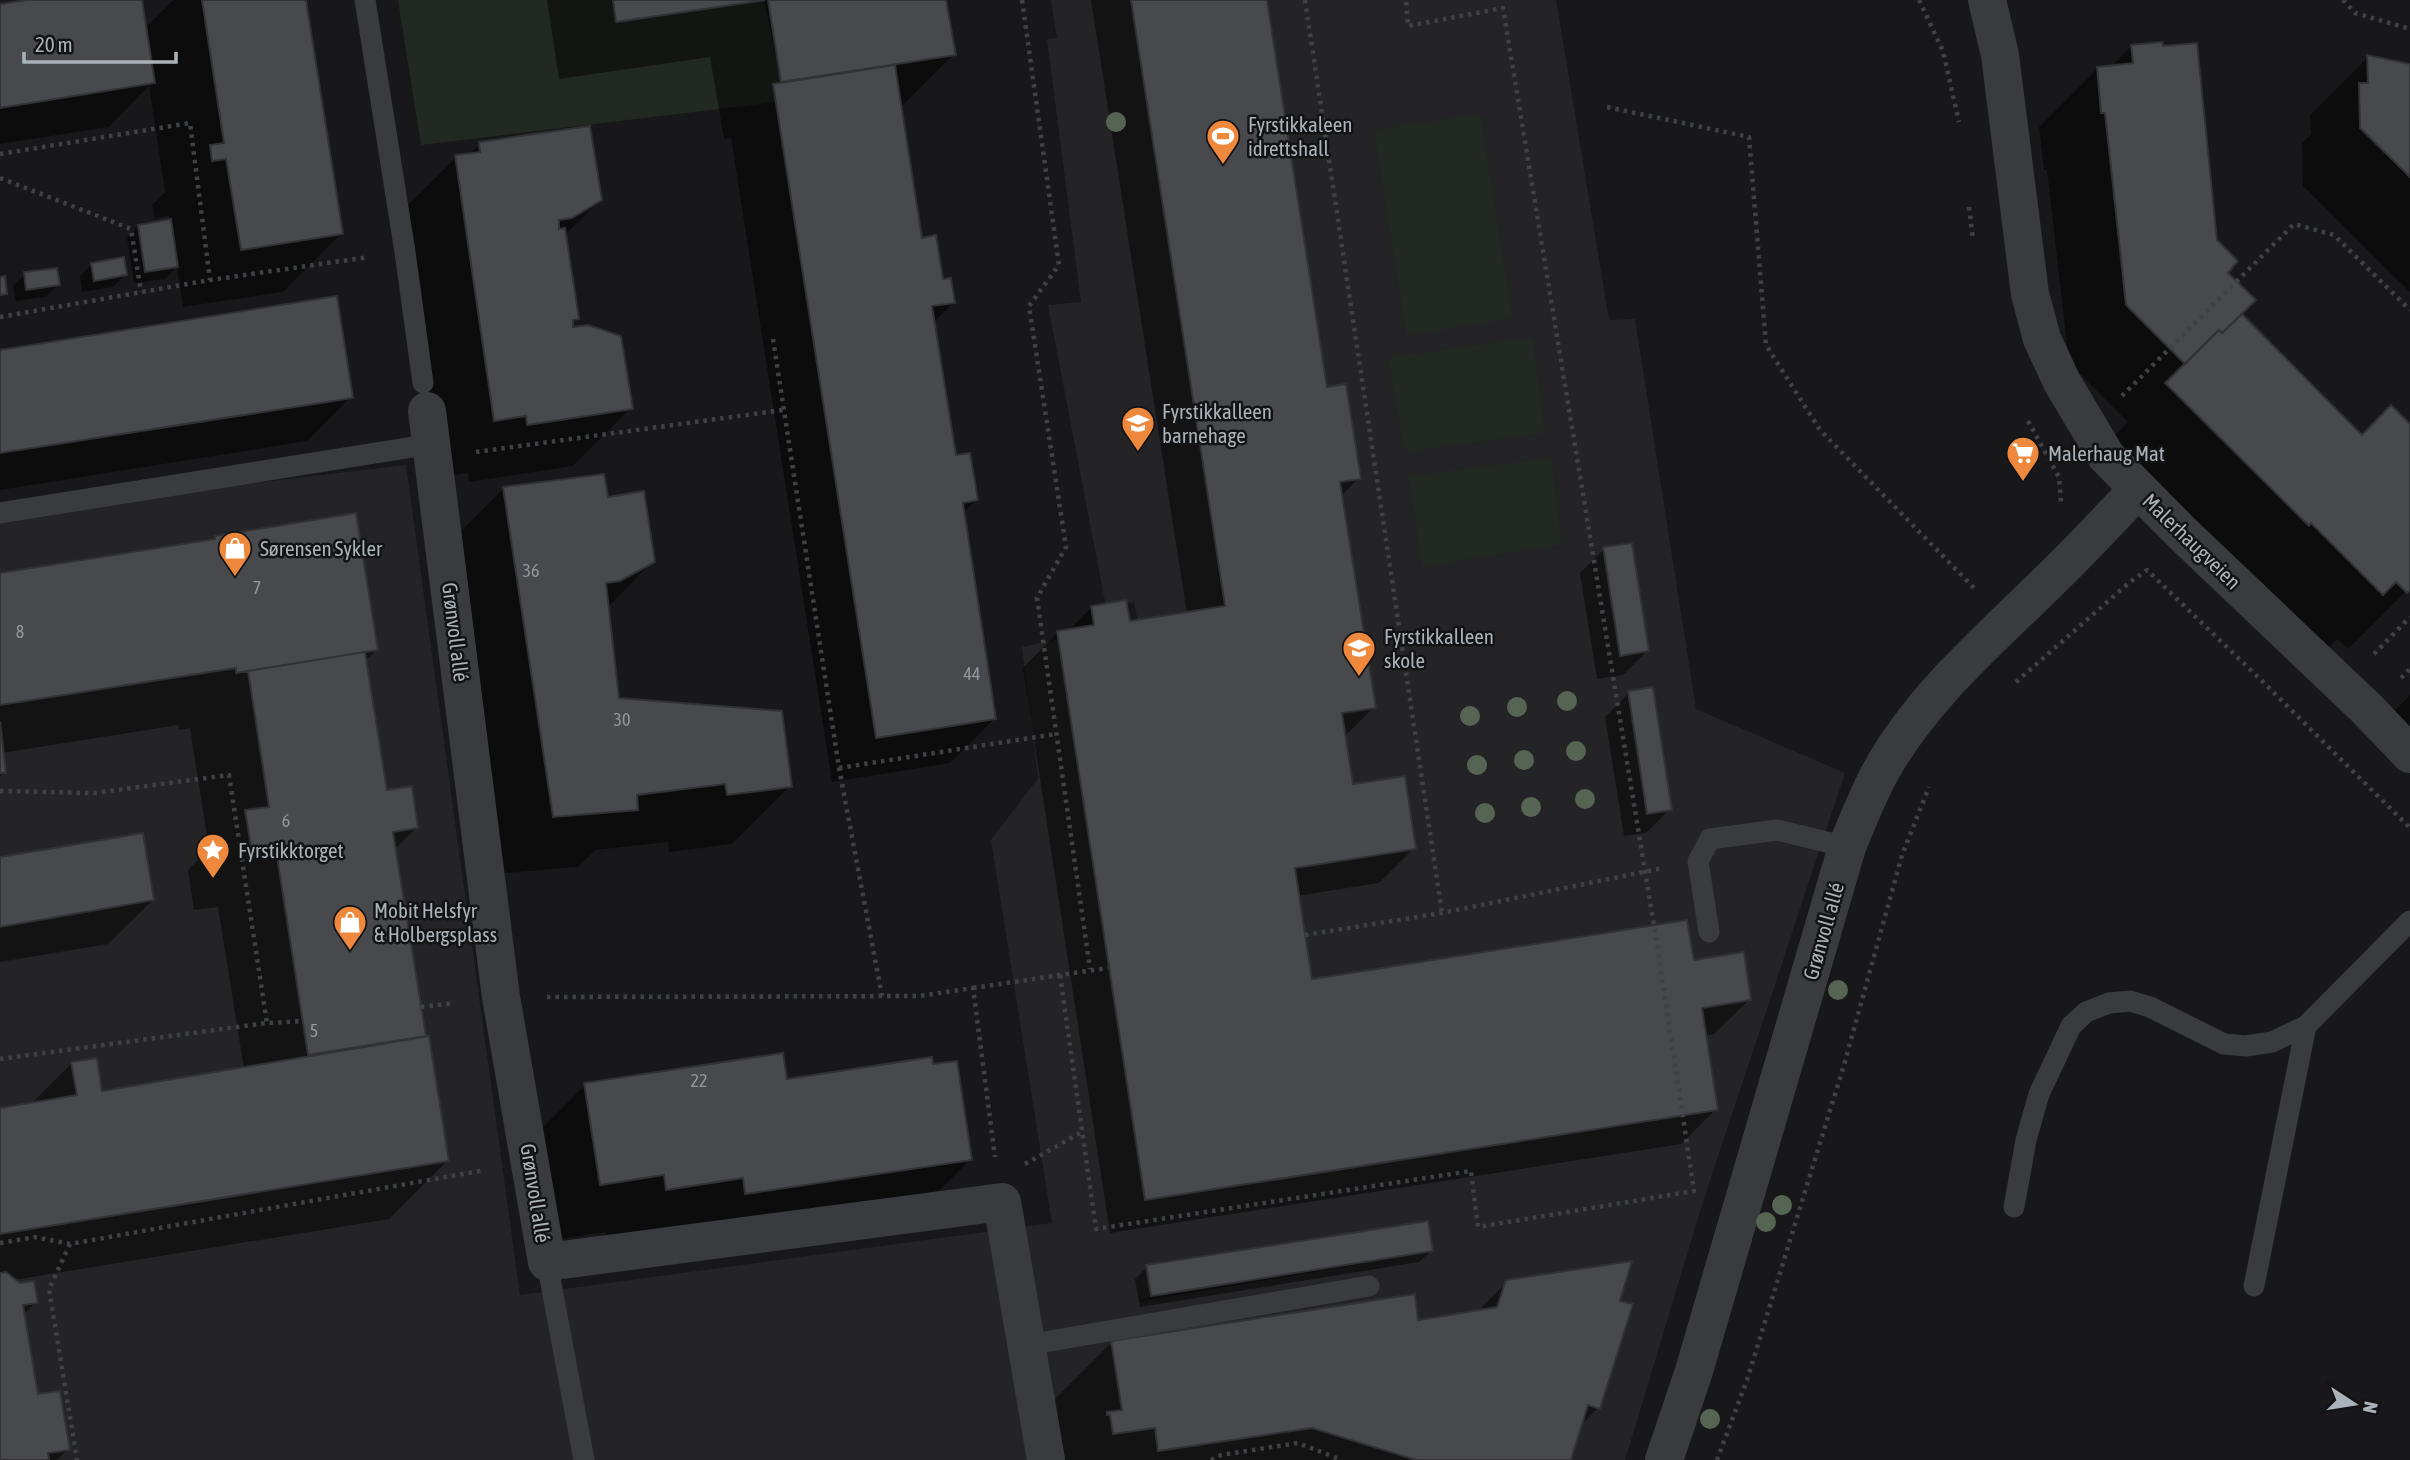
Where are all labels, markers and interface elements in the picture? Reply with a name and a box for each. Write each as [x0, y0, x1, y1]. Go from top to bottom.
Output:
scale bar [24, 21, 177, 65]
text: 20 m [35, 32, 73, 56]
place label: Fyrstikkaleen idrettshall [1248, 112, 1352, 160]
sports icon: Fyrstikkaleen idrettshall [1204, 117, 1242, 166]
place label: Fyrstikkalleen barnehage [1162, 399, 1272, 447]
school or university icon: Fyrstikkalleen barnehage [1119, 404, 1157, 453]
supermarket icon: Malerhaug Mat [2004, 434, 2042, 483]
place label: Malerhaug Mat [2048, 441, 2165, 465]
street label: Malerhaugveien [2138, 488, 2246, 594]
shop icon: Sørensen Sykler [216, 529, 254, 578]
place label: Sørensen Sykler [260, 536, 383, 560]
house number: 36 [523, 560, 539, 581]
house number: 7 [253, 577, 261, 598]
street label: Grønvoll allé [438, 581, 474, 683]
house number: 8 [16, 621, 24, 642]
place label: Fyrstikkalleen skole [1384, 624, 1494, 672]
school or university icon: Fyrstikkalleen skole [1340, 629, 1378, 678]
house number: 44 [964, 663, 980, 684]
house number: 30 [614, 709, 630, 730]
house number: 6 [282, 810, 290, 831]
place icon: Fyrstikktorget [194, 831, 232, 880]
place label: Fyrstikktorget [238, 838, 344, 862]
street label: Grønvoll allé [1798, 880, 1848, 982]
place label: Mobit Helsfyr & Holbergsplass [374, 898, 497, 946]
shop icon: Mobit Helsfyr & Holbergsplass [331, 903, 369, 952]
house number: 5 [310, 1020, 318, 1041]
house number: 22 [691, 1070, 707, 1091]
street label: Grønvoll allé [516, 1142, 556, 1244]
north arrow [2319, 1369, 2389, 1439]
text: N [2359, 1400, 2383, 1415]

